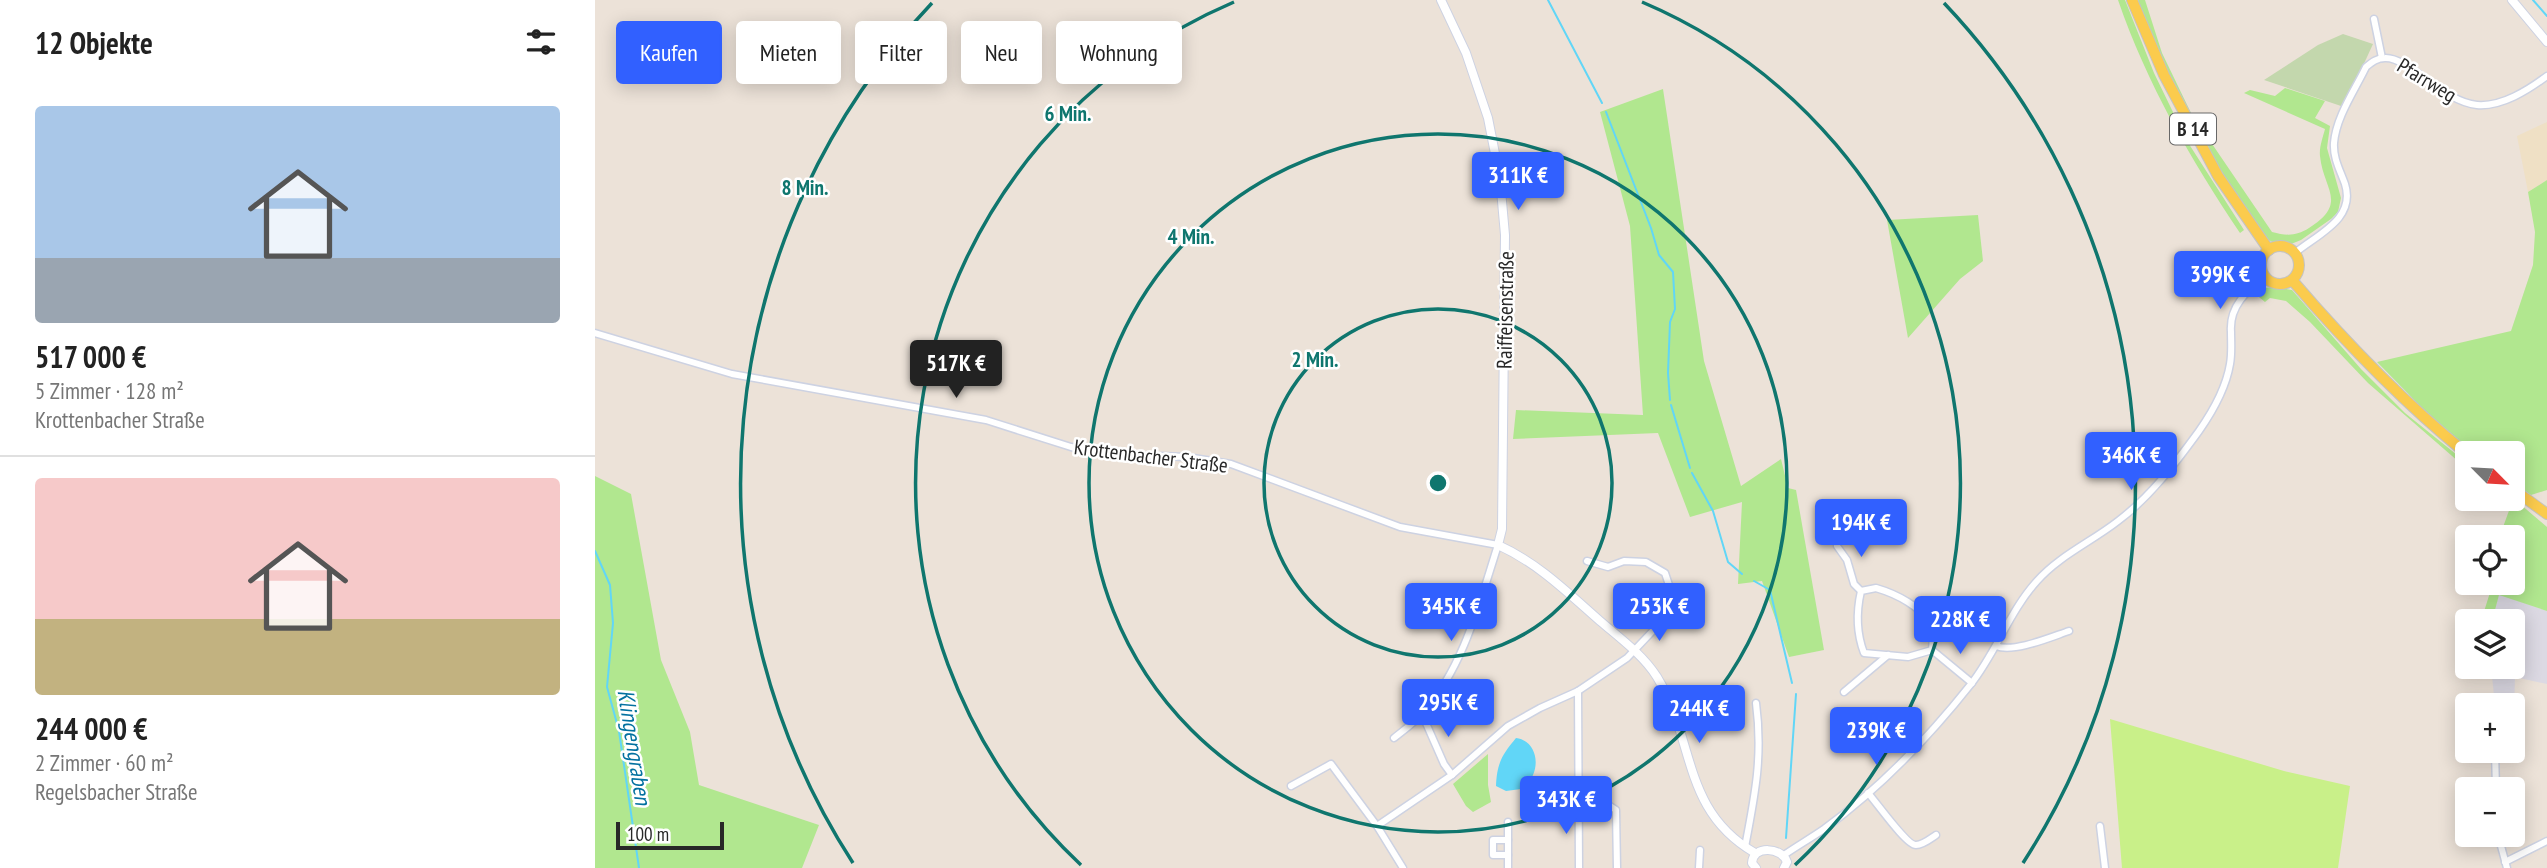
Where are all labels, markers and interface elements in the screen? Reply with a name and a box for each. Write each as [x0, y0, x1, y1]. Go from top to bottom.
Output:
chip: Kaufen [616, 21, 722, 84]
chip: Mieten [736, 21, 841, 84]
chip: Filter [855, 21, 947, 84]
chip: Neu [961, 21, 1042, 84]
chip: Wohnung [1056, 21, 1182, 84]
text: 12 Objekte [35, 23, 153, 62]
icon: filters [522, 23, 560, 61]
street label: Pfarrweg [2392, 52, 2462, 108]
text: 6 Min. [1045, 100, 1091, 127]
road number: B 14 [2170, 113, 2216, 144]
icon: home [235, 151, 361, 277]
pin: 311K € [1461, 152, 1575, 212]
text: 311K € [1488, 160, 1548, 189]
text: 8 Min. [782, 174, 828, 201]
text: 4 Min. [1168, 223, 1214, 250]
street label: Raiffeisenstraße [1490, 251, 1520, 369]
pin: 399K € [2163, 252, 2277, 311]
text: 399K € [2190, 259, 2250, 288]
text: 517 000 € [35, 337, 146, 376]
pin: 517K € [899, 340, 1013, 400]
text: 2 Min. [1292, 346, 1338, 373]
text: 517K € [926, 348, 986, 377]
text: 5 Zimmer · 128 m² [35, 376, 184, 405]
text: Krottenbacher Straße [35, 405, 205, 434]
street label: Krottenbacher Straße [1072, 433, 1230, 479]
pin: 346K € [2074, 433, 2188, 492]
text: 346K € [2101, 440, 2161, 469]
north arrow [2455, 441, 2525, 511]
map controls [2455, 441, 2525, 847]
centre of rings [1426, 471, 1450, 495]
pin: 194K € [1804, 500, 1918, 559]
text: 194K € [1831, 507, 1891, 536]
icon: home [235, 523, 361, 649]
button: locate [2455, 525, 2525, 595]
pin: 345K € [1394, 584, 1508, 643]
pin: 253K € [1602, 584, 1716, 643]
text: 345K € [1421, 591, 1481, 620]
text: 253K € [1629, 591, 1689, 620]
pin: 228K € [1903, 596, 2017, 656]
text: 228K € [1930, 604, 1990, 633]
button: layers [2455, 609, 2525, 679]
pin: 295K € [1391, 680, 1505, 739]
pin: 244K € [1642, 686, 1756, 745]
water label: Klingengraben [612, 687, 659, 809]
text: 295K € [1418, 687, 1478, 716]
text: 244K € [1669, 693, 1729, 722]
button: + [2455, 693, 2525, 763]
pin: 239K € [1819, 708, 1933, 767]
text: 244 000 € [35, 709, 148, 748]
text: 239K € [1846, 715, 1906, 744]
text: 2 Zimmer · 60 m² [35, 748, 173, 777]
pin: 343K € [1509, 776, 1623, 836]
text: Regelsbacher Straße [35, 777, 198, 806]
button: − [2455, 777, 2525, 847]
text: 343K € [1536, 784, 1596, 813]
scale bar [616, 819, 725, 851]
text: 100 m [627, 822, 669, 846]

